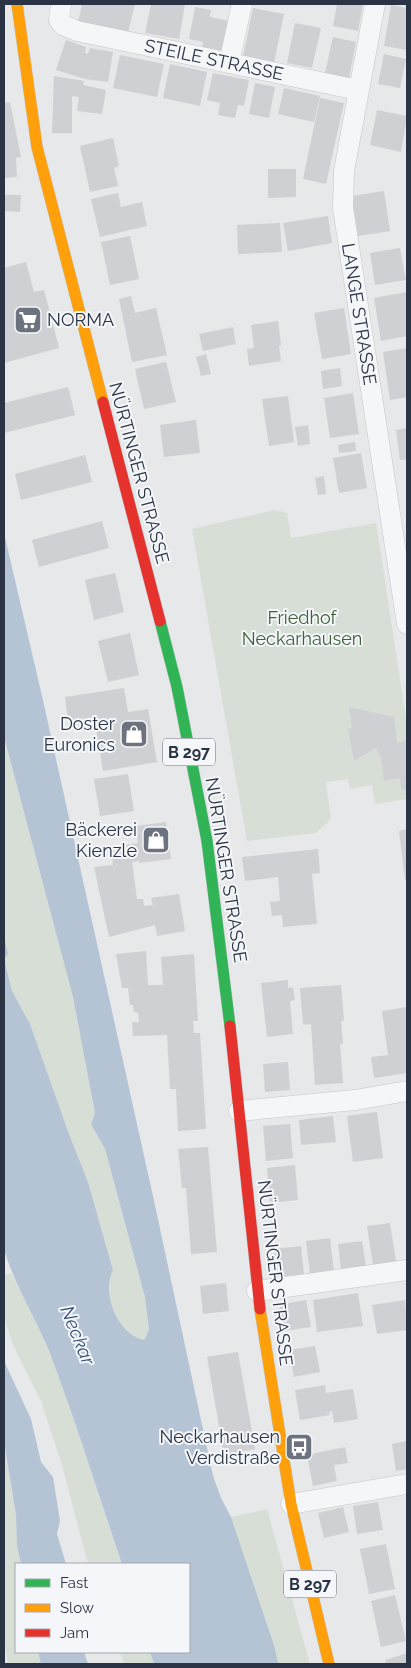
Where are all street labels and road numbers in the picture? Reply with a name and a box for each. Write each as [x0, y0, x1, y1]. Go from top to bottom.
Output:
street label: STEILE STRASSE [143, 35, 286, 85]
street label: LANGE STRASSE [338, 241, 381, 386]
street label: NÜRTINGER STRASSE [105, 380, 174, 566]
road number: B 297 [163, 739, 215, 766]
street label: NÜRTINGER STRASSE [201, 776, 251, 964]
street label: NÜRTINGER STRASSE [254, 1179, 297, 1367]
road number: B 297 [284, 1570, 336, 1598]

